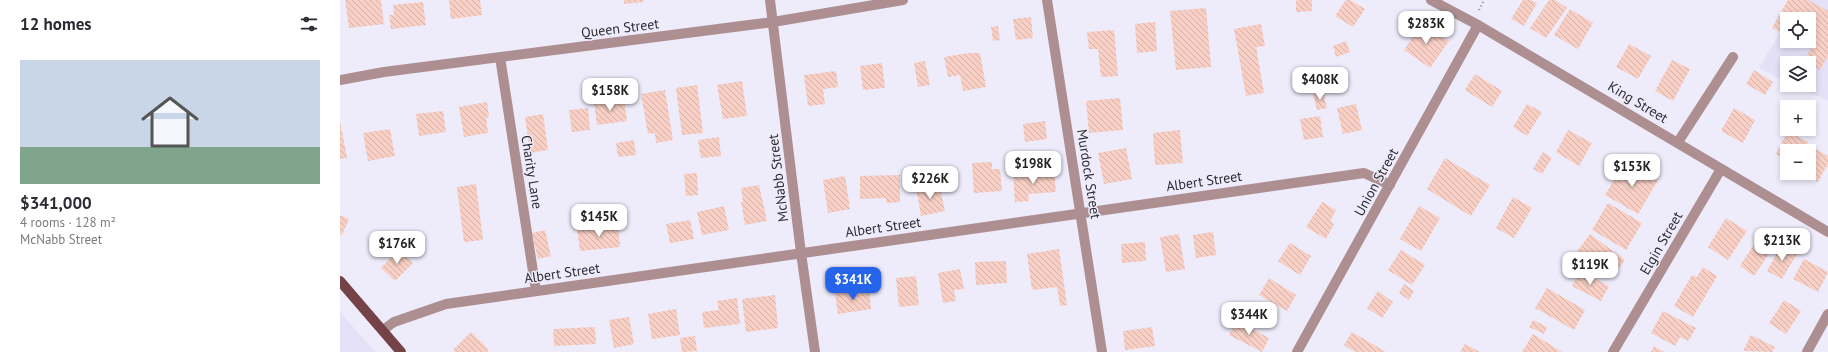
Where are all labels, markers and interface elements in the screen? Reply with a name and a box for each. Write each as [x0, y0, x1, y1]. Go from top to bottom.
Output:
pin: $283K [1398, 11, 1454, 45]
map controls [1780, 12, 1816, 180]
button: locate [1780, 12, 1816, 48]
text: 12 homes [20, 13, 91, 35]
icon: filters [298, 13, 320, 35]
street label: Queen Street [580, 14, 660, 42]
text: $283K [1407, 15, 1445, 32]
button: layers [1780, 56, 1816, 92]
pin: $408K [1292, 67, 1348, 101]
text: $408K [1301, 71, 1339, 88]
street label: King Street [1605, 77, 1672, 127]
pin: $158K [582, 78, 638, 112]
text: $158K [591, 82, 629, 99]
icon: home [134, 86, 206, 158]
button: + [1780, 100, 1816, 136]
street label: Murdock Street [1073, 128, 1105, 220]
street label: McNabb Street [764, 133, 792, 223]
street label: Charity Lane [517, 134, 547, 210]
button: − [1780, 144, 1816, 180]
street label: Union Street [1350, 145, 1402, 219]
pin: $198K [1005, 151, 1061, 185]
pin: $153K [1604, 154, 1660, 188]
text: $198K [1014, 155, 1052, 172]
text: $153K [1613, 158, 1651, 175]
pin: $226K [902, 166, 958, 200]
street label: Albert Street [1165, 167, 1243, 195]
text: $226K [911, 170, 949, 187]
text: $341,000 [20, 192, 92, 214]
pin: $145K [571, 204, 627, 238]
text: $145K [580, 208, 618, 225]
street label: Elgin Street [1636, 208, 1686, 278]
street label: Albert Street [844, 213, 922, 241]
text: 4 rooms · 128 m² [20, 214, 116, 231]
pin: $213K [1754, 228, 1810, 262]
text: McNabb Street [20, 231, 102, 248]
pin: $176K [369, 231, 425, 265]
text: $213K [1763, 232, 1801, 249]
text: $176K [378, 235, 416, 252]
pin: $119K [1562, 252, 1618, 286]
text: $119K [1571, 256, 1609, 273]
street label: Albert Street [523, 259, 601, 287]
pin: $341K [825, 267, 881, 301]
text: $341K [834, 271, 872, 288]
pin: $344K [1221, 302, 1277, 336]
text: $344K [1230, 306, 1268, 323]

